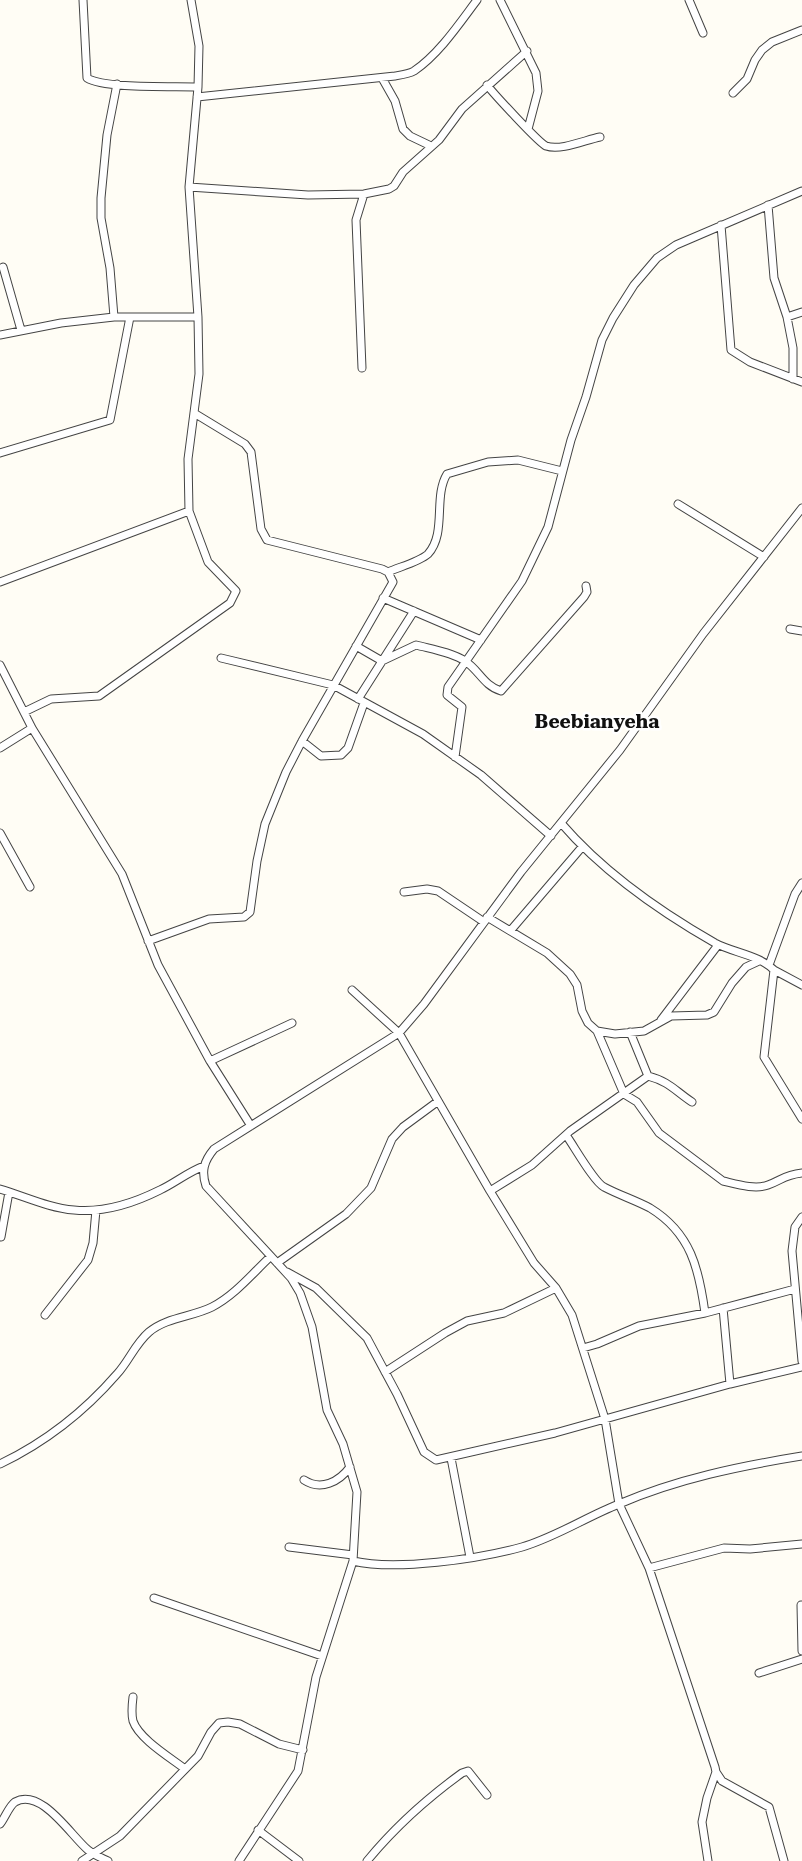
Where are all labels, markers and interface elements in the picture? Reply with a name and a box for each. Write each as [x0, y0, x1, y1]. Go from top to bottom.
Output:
district label: Beebianyeha [535, 710, 659, 733]

